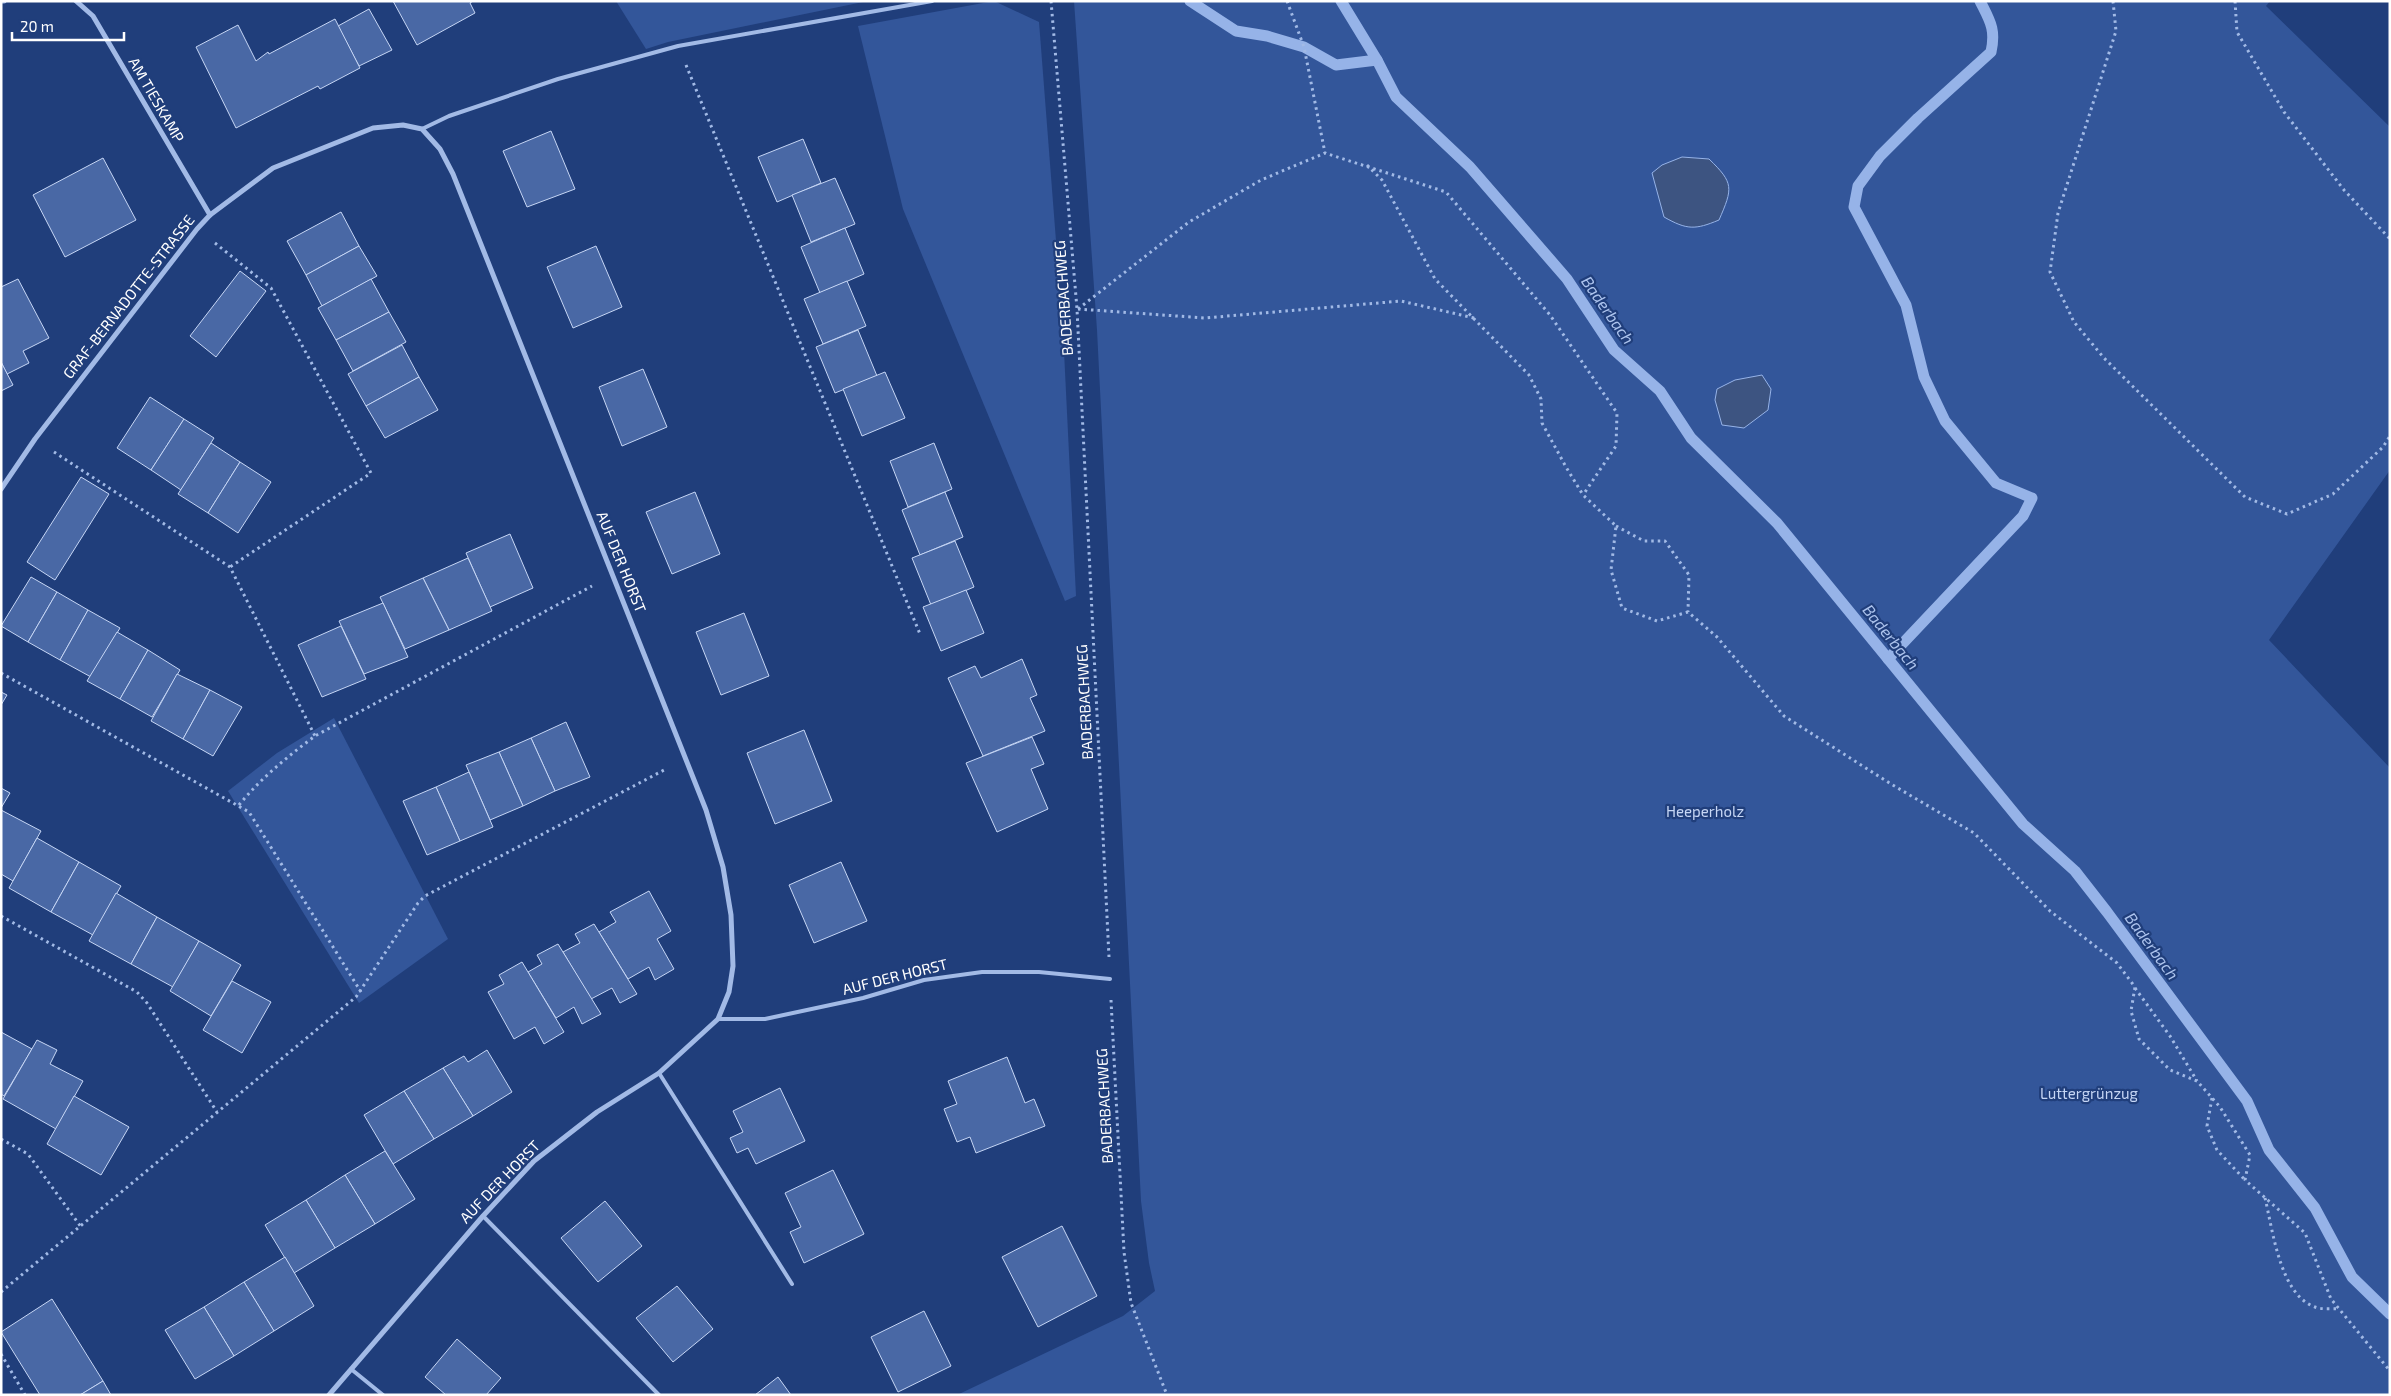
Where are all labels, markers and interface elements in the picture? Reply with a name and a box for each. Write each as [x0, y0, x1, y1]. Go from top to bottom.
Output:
scale bar [12, 10, 125, 42]
text: 20 m [20, 17, 54, 35]
street label: AM TIESKAMP [125, 54, 189, 145]
street label: GRAF-BERNADOTTE-STRASSE [59, 211, 198, 382]
street label: BADERBACHWEG [1050, 240, 1076, 356]
water label: Baderbach [1578, 272, 1639, 347]
street label: AUF DER HORST [593, 508, 651, 615]
water label: Baderbach [1859, 600, 1923, 673]
street label: BADERBACHWEG [1072, 644, 1096, 760]
park label: Heeperholz [1666, 802, 1744, 820]
water label: Baderbach [2122, 908, 2183, 983]
street label: AUF DER HORST [840, 954, 950, 998]
street label: BADERBACHWEG [1092, 1048, 1116, 1164]
park label: Luttergrünzug [2040, 1084, 2139, 1102]
street label: AUF DER HORST [455, 1136, 543, 1226]

